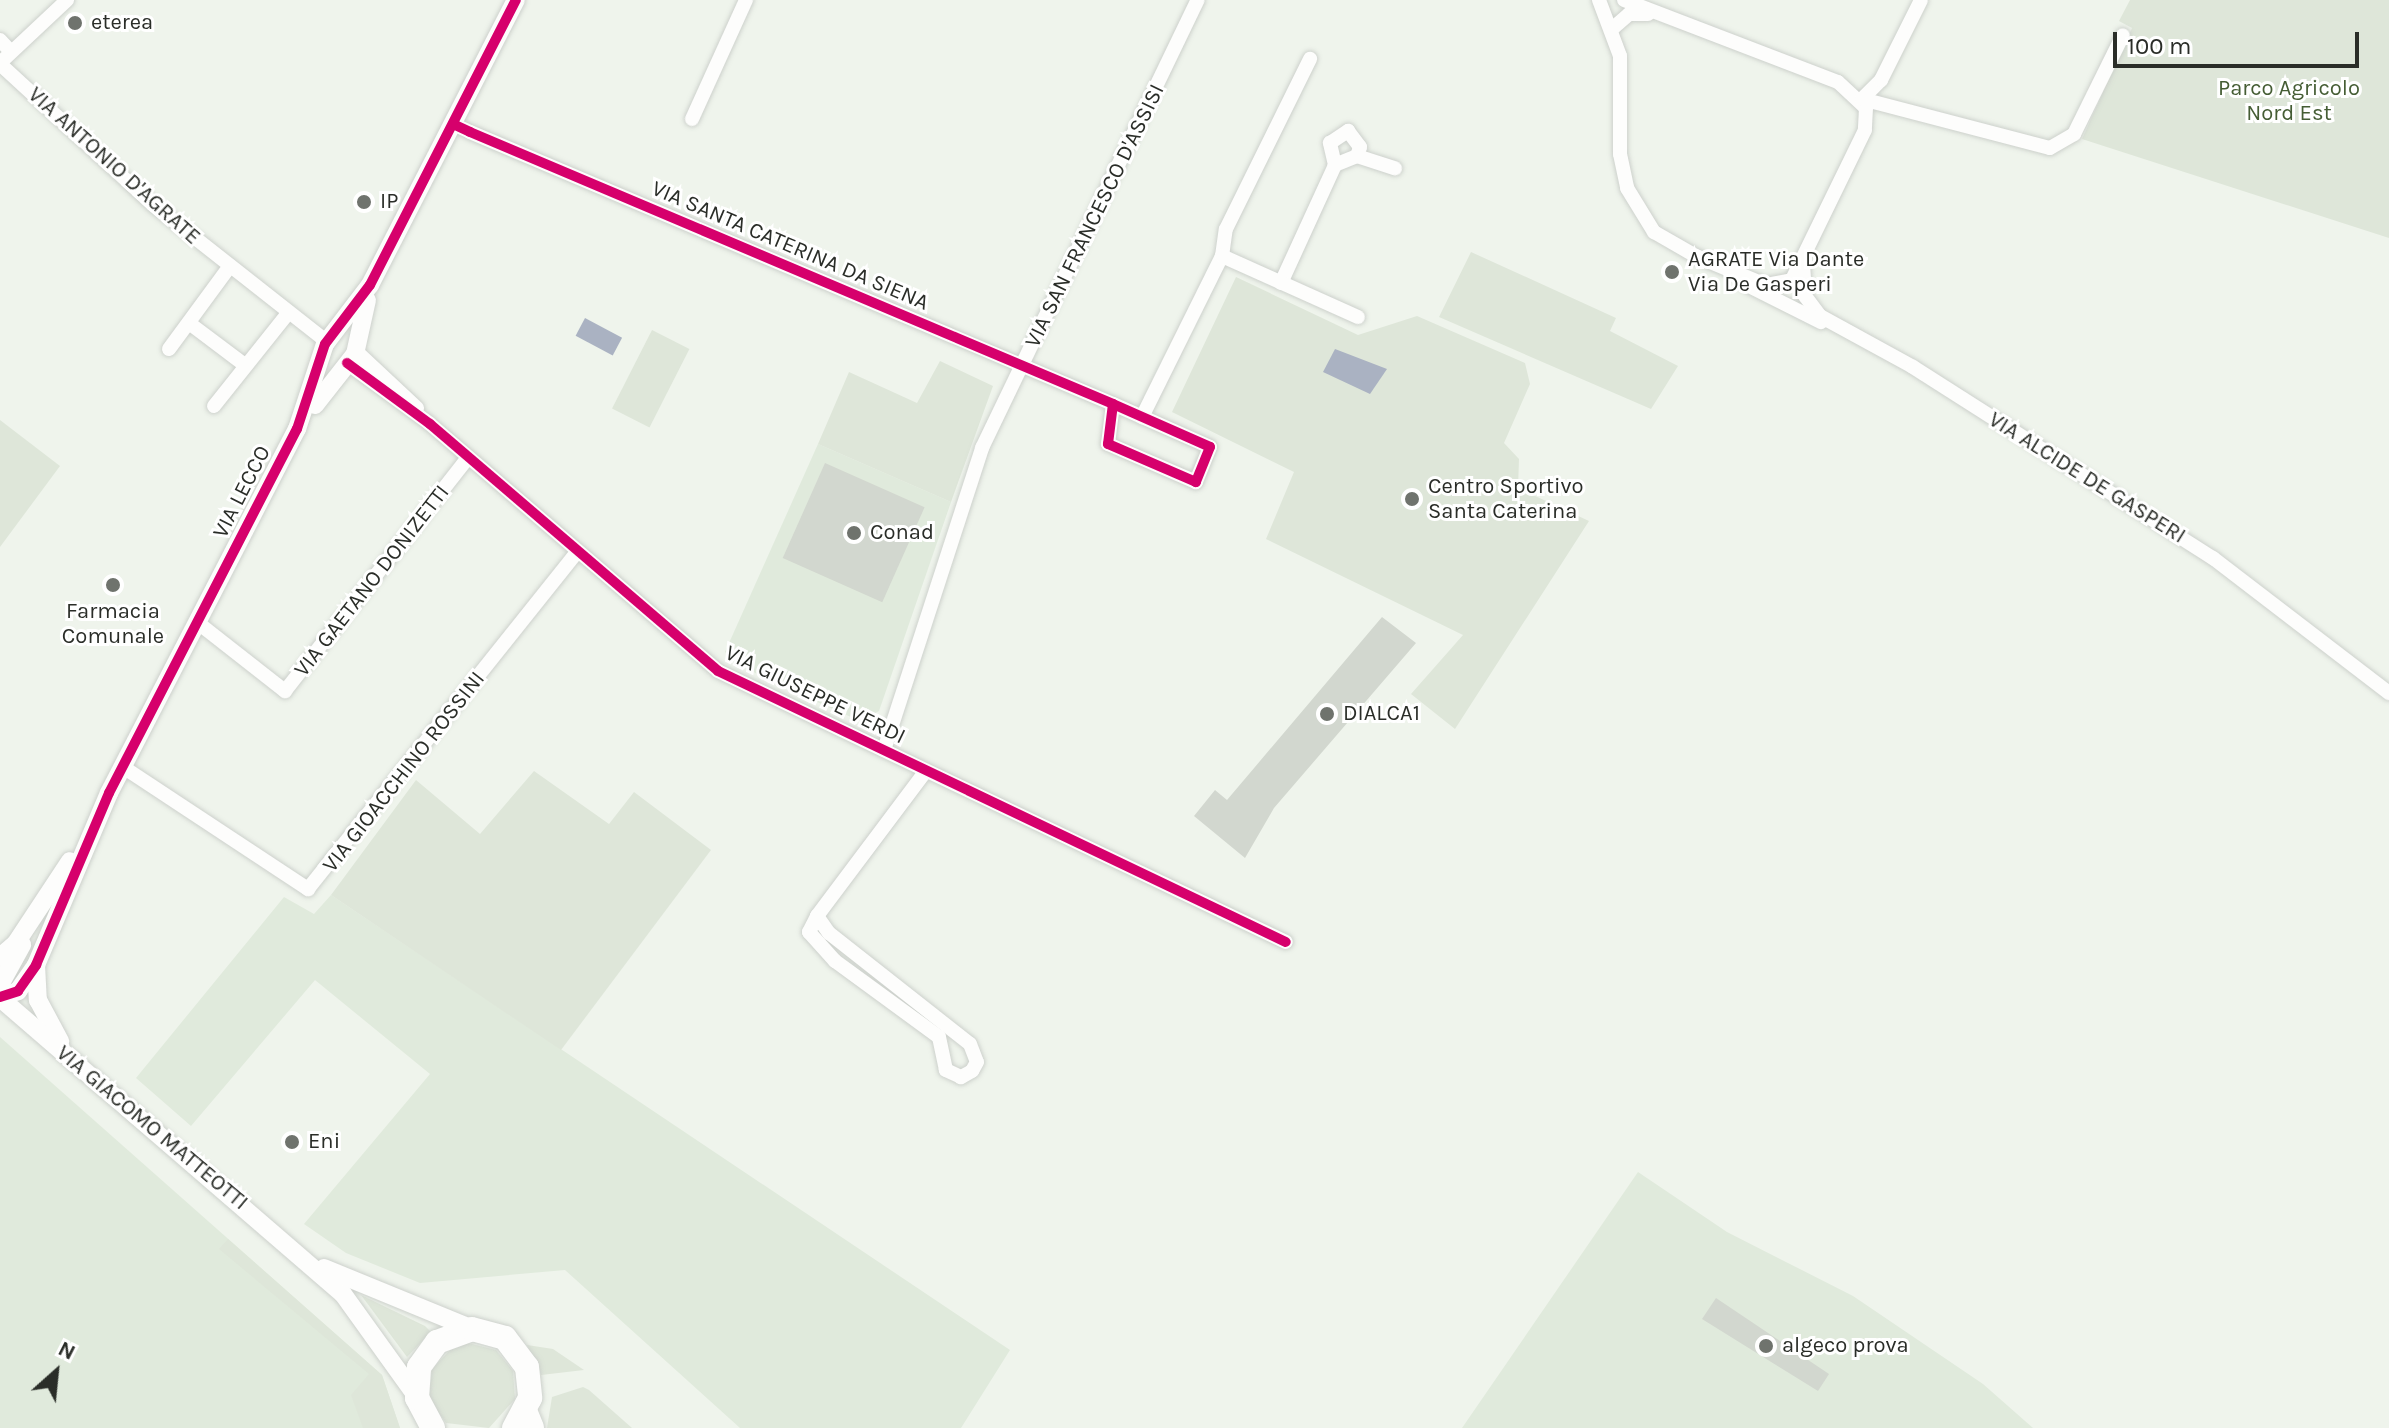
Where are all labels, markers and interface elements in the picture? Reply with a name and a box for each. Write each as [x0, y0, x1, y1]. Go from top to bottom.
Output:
place label: eterea [91, 10, 153, 36]
marker: eterea [66, 14, 84, 32]
scale bar [2117, 16, 2363, 66]
text: 100 m [2127, 32, 2192, 60]
park label: Parco Agricolo Nord Est [2218, 75, 2360, 126]
street label: VIA SAN FRANCESCO D'ASSISI [1020, 80, 1170, 352]
street label: VIA ANTONIO D'AGRATE [22, 82, 206, 250]
street label: VIA SANTA CATERINA DA SIENA [648, 176, 932, 316]
place label: IP [380, 189, 398, 215]
marker: IP [355, 193, 373, 211]
place label: AGRATE Via Dante Via De Gasperi [1688, 246, 1864, 298]
marker: AGRATE Via Dante Via De Gasperi [1663, 263, 1681, 281]
street label: VIA ALCIDE DE GASPERI [1984, 407, 2190, 549]
street label: VIA LECCO [207, 441, 277, 543]
place label: Centro Sportivo Santa Caterina [1428, 473, 1584, 524]
street label: VIA GAETANO DONIZETTI [289, 480, 455, 682]
marker: Centro Sportivo Santa Caterina [1403, 490, 1421, 508]
place label: Conad [870, 520, 934, 546]
marker: Conad [845, 524, 863, 542]
marker: Farmacia Comunale [104, 576, 122, 594]
place label: Farmacia Comunale [62, 598, 164, 650]
street label: VIA GIUSEPPE VERDI [720, 640, 910, 750]
street label: VIA GIOACCHINO ROSSINI [317, 666, 491, 878]
place label: DIALCA1 [1343, 701, 1420, 727]
marker: DIALCA1 [1318, 705, 1336, 723]
street label: VIA GIACOMO MATTEOTTI [51, 1040, 253, 1216]
place label: Eni [308, 1129, 340, 1155]
marker: Eni [283, 1133, 301, 1151]
north arrow [16, 1332, 96, 1412]
place label: algeco prova [1782, 1333, 1909, 1359]
text: N [54, 1335, 80, 1366]
marker: algeco prova [1757, 1337, 1775, 1355]

